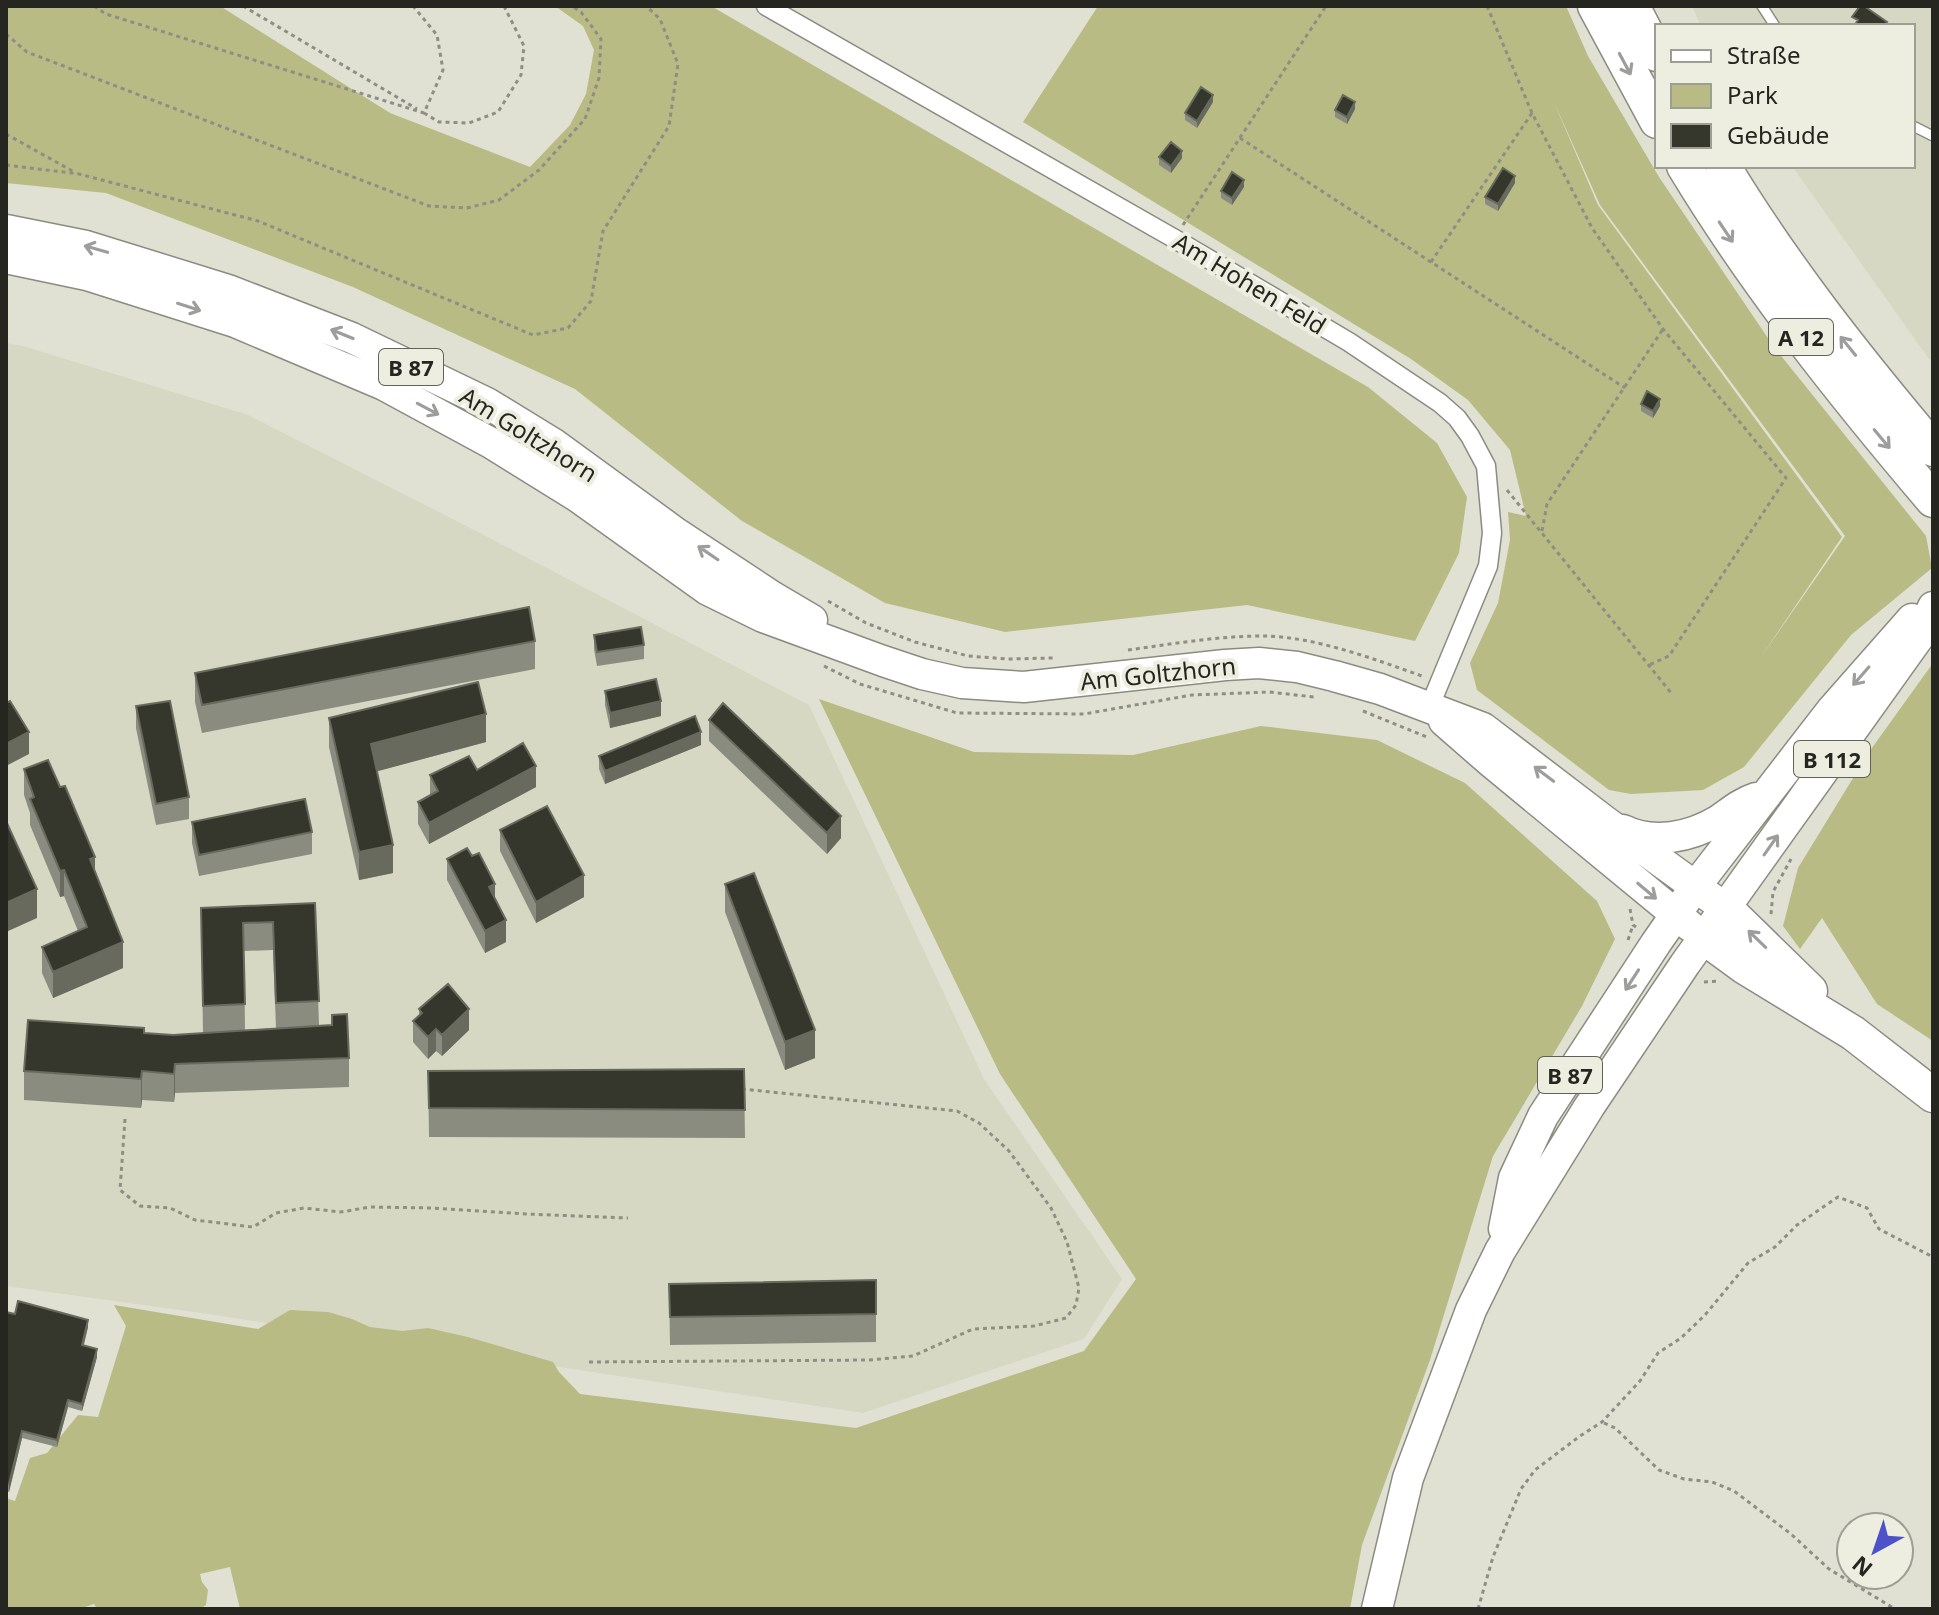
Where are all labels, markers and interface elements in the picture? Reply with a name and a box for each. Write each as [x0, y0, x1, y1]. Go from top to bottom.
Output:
legend [1655, 24, 1915, 168]
text: Straße [1727, 38, 1800, 71]
one-way arrow [1618, 51, 1634, 75]
text: Park [1727, 78, 1778, 111]
text: Gebäude [1727, 118, 1829, 151]
one-way arrow [1717, 220, 1734, 242]
street label: Am Hohen Feld [1167, 224, 1333, 342]
one-way arrow [84, 241, 110, 256]
one-way arrow [177, 301, 202, 316]
road number: A 12 [1769, 319, 1833, 355]
one-way arrow [330, 326, 355, 340]
one-way arrow [1839, 336, 1857, 357]
road number: B 87 [379, 349, 443, 385]
street label: Am Goltzhorn [454, 379, 604, 489]
one-way arrow [416, 401, 439, 417]
one-way arrow [1873, 428, 1891, 449]
one-way arrow [697, 545, 719, 562]
street label: Am Goltzhorn [1079, 648, 1237, 698]
one-way arrow [1852, 665, 1870, 686]
road number: B 112 [1794, 741, 1870, 777]
one-way arrow [1534, 766, 1555, 783]
one-way arrow [1762, 835, 1779, 856]
one-way arrow [1636, 882, 1657, 900]
one-way arrow [1748, 930, 1767, 949]
one-way arrow [1624, 968, 1641, 990]
road number: B 87 [1538, 1057, 1602, 1093]
north arrow [1835, 1511, 1915, 1591]
text: N [1845, 1550, 1878, 1584]

